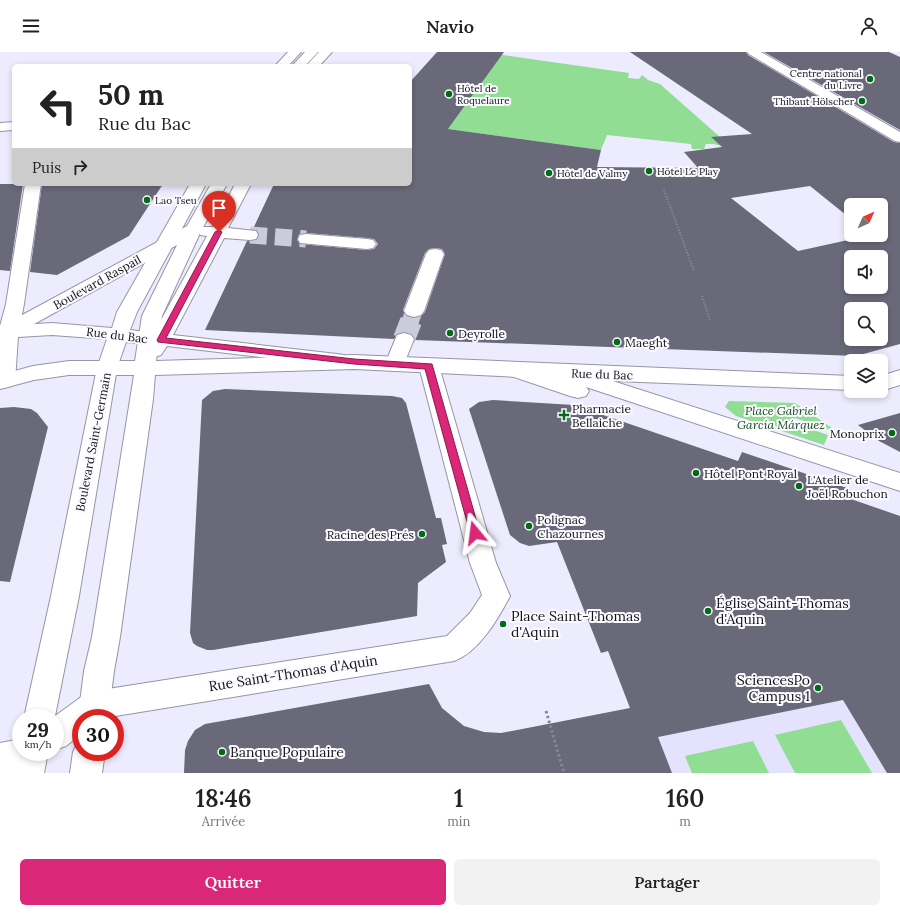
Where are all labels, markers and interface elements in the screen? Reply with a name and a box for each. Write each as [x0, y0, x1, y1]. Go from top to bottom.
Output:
icon: menu [20, 15, 42, 37]
text: Navio [426, 15, 474, 38]
icon: person [858, 15, 880, 37]
place label: Centre national du Livre [790, 67, 863, 92]
marker: Centre national du Livre [865, 74, 875, 84]
text: 50 m [98, 77, 164, 113]
icon: left [32, 80, 84, 132]
place label: Hôtel de Roquelaure [457, 82, 510, 107]
marker: Hôtel de Roquelaure [444, 89, 454, 99]
place label: Thibaut Hölscher [774, 95, 855, 108]
marker: Thibaut Hölscher [857, 96, 867, 106]
text: Rue du Bac [98, 112, 191, 135]
icon: right [69, 156, 91, 178]
text: Puis [32, 158, 61, 177]
place label: Hôtel Le Play [657, 165, 719, 178]
marker: Hôtel Le Play [644, 166, 654, 176]
place label: Hôtel de Valmy [557, 167, 628, 180]
marker: Hôtel de Valmy [544, 168, 554, 178]
pin [202, 191, 236, 232]
place label: Lao Tseu [155, 194, 197, 207]
marker: Lao Tseu [142, 195, 152, 205]
icon: arrive [208, 197, 230, 219]
north arrow [844, 198, 888, 242]
map controls [844, 198, 888, 398]
button: sound [844, 250, 888, 294]
street label: Boulevard Raspail [50, 252, 144, 312]
button: search [844, 302, 888, 346]
street label: Rue du Bac [85, 324, 149, 346]
place label: Deyrolle [458, 326, 505, 341]
marker: Deyrolle [445, 328, 455, 338]
place label: Maeght [625, 335, 668, 350]
marker: Maeght [612, 337, 622, 347]
button: layers [844, 354, 888, 398]
street label: Rue du Bac [571, 365, 633, 383]
street label: Boulevard Saint-Germain [72, 371, 114, 513]
place label: Pharmacie Bellaiche [572, 401, 631, 430]
park label: Place Gabriel García Márquez [737, 403, 825, 432]
marker: Pharmacie Bellaiche [559, 410, 569, 420]
place label: Monoprix [830, 426, 885, 441]
marker: Monoprix [887, 428, 897, 438]
place label: Hôtel Pont Royal [704, 466, 797, 481]
marker: Hôtel Pont Royal [691, 468, 701, 478]
place label: L'Atelier de Joël Robuchon [806, 472, 888, 501]
marker: L'Atelier de Joël Robuchon [794, 481, 804, 491]
position arrow [454, 512, 496, 554]
place label: Polignac Chazournes [537, 512, 604, 541]
marker: Polignac Chazournes [524, 521, 534, 531]
place label: Racine des Prés [327, 527, 414, 542]
marker: Racine des Prés [417, 529, 427, 539]
place label: Église Saint-Thomas d'Aquin [716, 594, 849, 628]
marker: Église Saint-Thomas d'Aquin [703, 606, 713, 616]
place label: Place Saint-Thomas d'Aquin [511, 607, 640, 641]
marker: Place Saint-Thomas d'Aquin [498, 619, 508, 629]
street label: Rue Saint-Thomas d'Aquin [207, 651, 379, 695]
place label: SciencesPo Campus 1 [737, 671, 810, 705]
marker: SciencesPo Campus 1 [813, 683, 823, 693]
speed limit sign: 30 [72, 709, 124, 761]
text: 29 [27, 717, 49, 742]
text: km/h [24, 738, 52, 751]
place label: Banque Populaire [230, 743, 344, 761]
marker: Banque Populaire [217, 747, 227, 757]
text: 18:46 [196, 783, 252, 814]
text: 1 [454, 783, 463, 814]
text: 160 [666, 783, 704, 814]
text: Arrivée [202, 813, 245, 830]
text: min [447, 813, 470, 830]
text: m [679, 813, 691, 830]
button: Quitter [20, 859, 446, 905]
button: Partager [454, 859, 880, 905]

